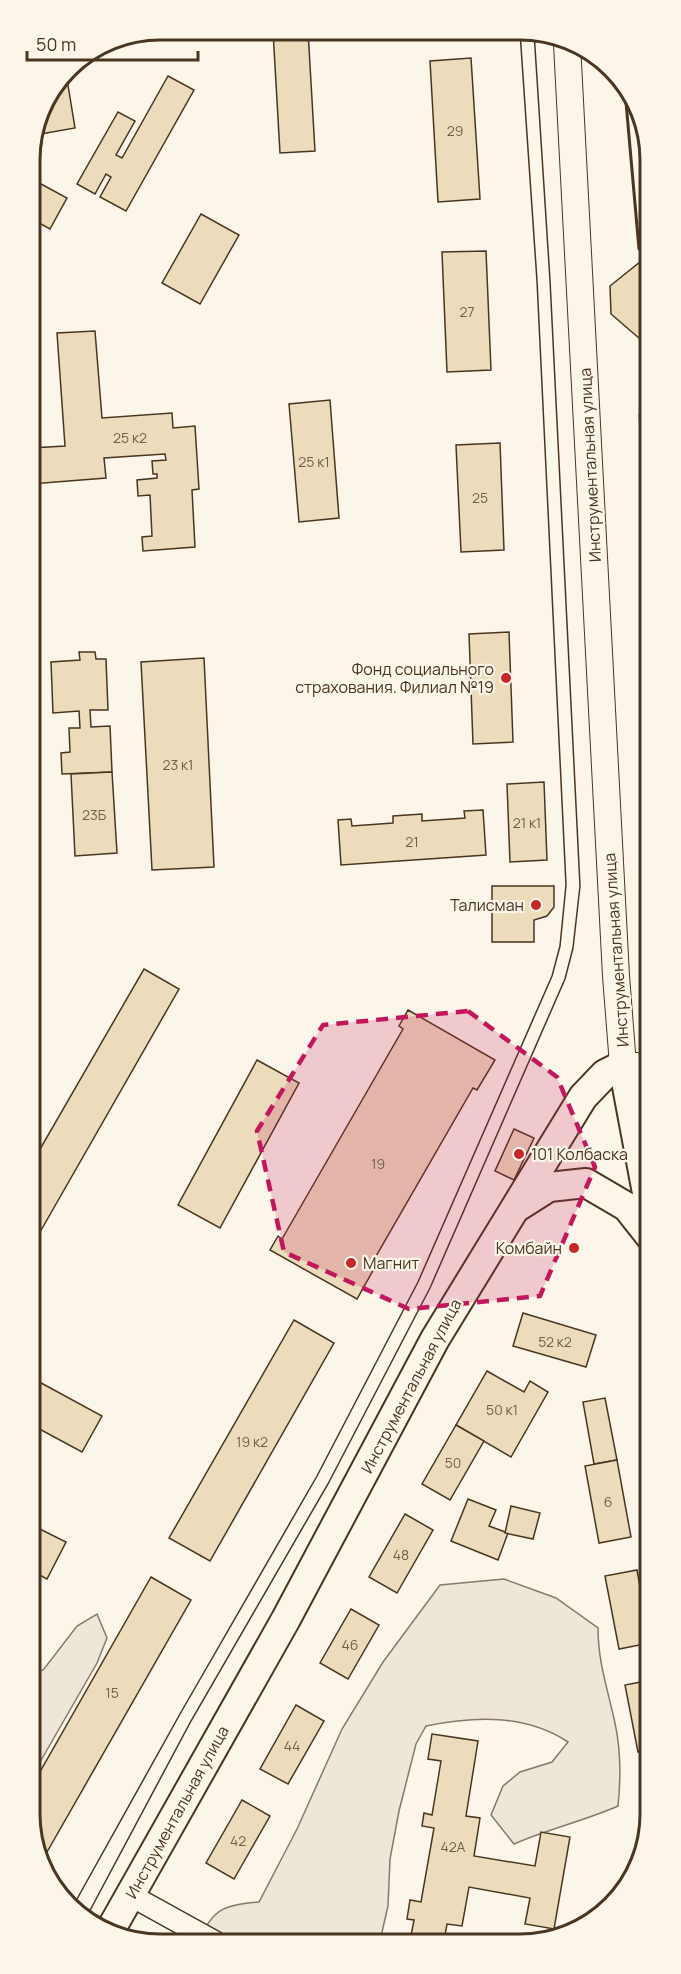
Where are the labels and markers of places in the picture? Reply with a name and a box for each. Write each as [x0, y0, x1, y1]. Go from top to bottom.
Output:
place label: Фонд социального страхования. Филиал №19 [295, 658, 494, 698]
marker: Фонд социального страхования. Филиал №19 [499, 671, 513, 685]
place label: Талисман [450, 894, 524, 916]
marker: Талисман [529, 898, 543, 912]
place label: 101 Колбаска [531, 1143, 628, 1165]
marker: 101 Колбаска [512, 1147, 526, 1161]
place label: Комбайн [496, 1237, 562, 1259]
marker: Комбайн [567, 1241, 581, 1255]
place label: Магнит [363, 1252, 419, 1274]
marker: Магнит [344, 1256, 358, 1270]

